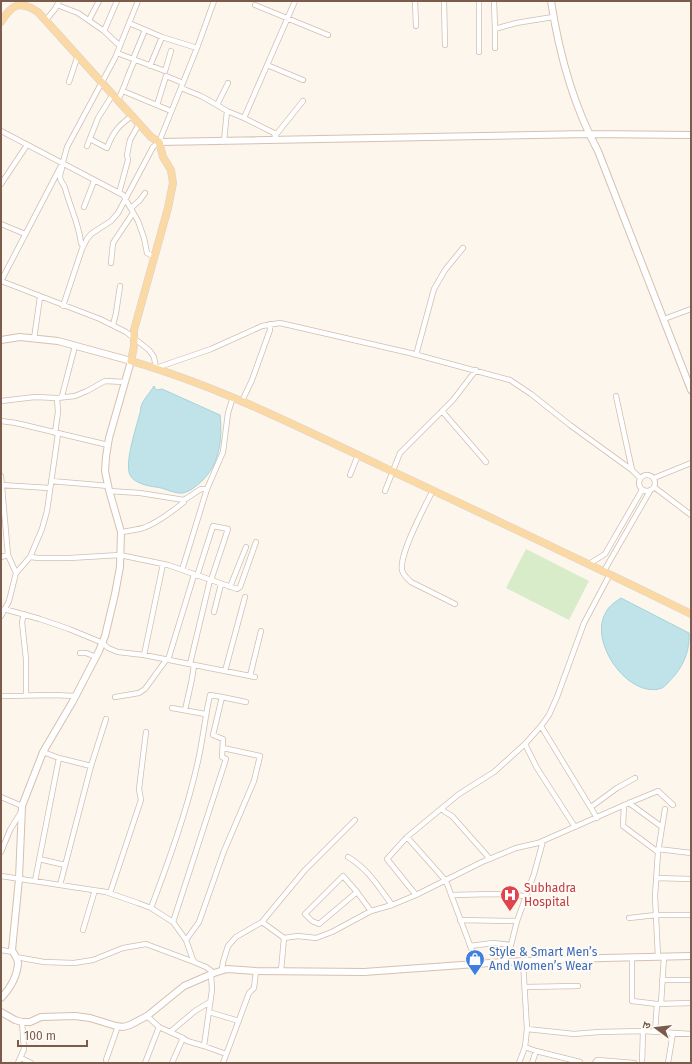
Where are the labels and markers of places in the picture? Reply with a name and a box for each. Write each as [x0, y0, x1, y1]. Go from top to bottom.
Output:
place label: Subhadra Hospital [524, 881, 576, 909]
hospital icon: Subhadra Hospital [499, 884, 521, 912]
place label: Style & Smart Men’s And Women’s Wear [489, 945, 598, 973]
shop icon: Style & Smart Men’s And Women’s Wear [464, 948, 486, 976]

